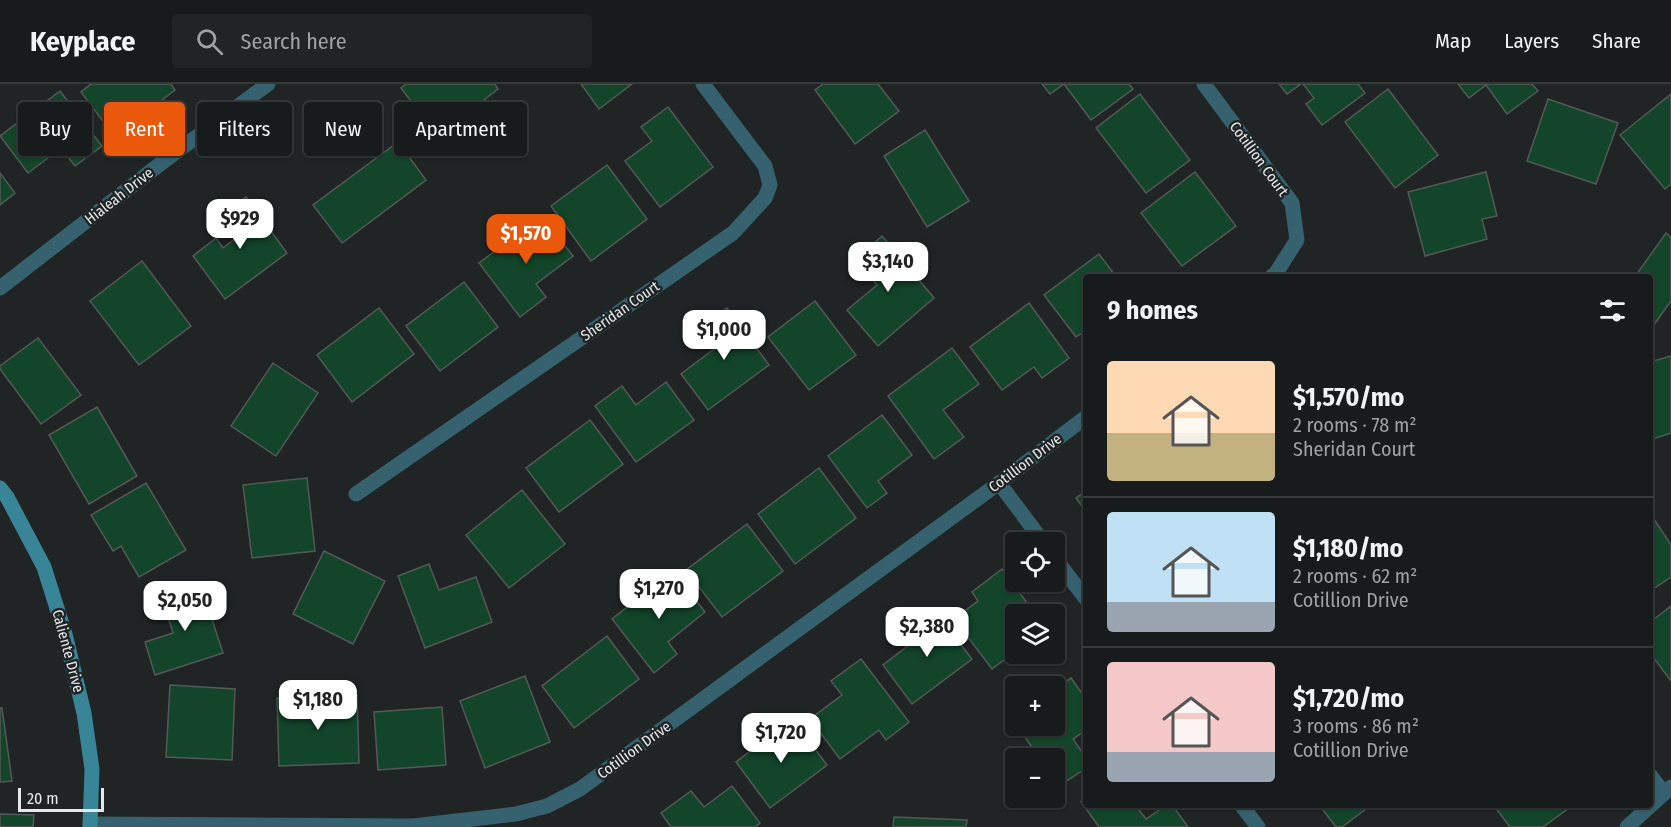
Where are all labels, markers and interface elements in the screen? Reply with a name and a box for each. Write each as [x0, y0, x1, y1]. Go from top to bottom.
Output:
search box [172, 14, 592, 68]
text: Keyplace [30, 25, 136, 58]
icon: search [193, 25, 226, 58]
text: Search here [241, 28, 347, 55]
text: Map [1435, 28, 1471, 54]
text: Layers [1504, 28, 1559, 54]
text: Share [1592, 28, 1641, 54]
chip: Buy [18, 102, 92, 156]
chip: Rent [104, 102, 185, 156]
chip: Filters [197, 102, 292, 156]
chip: New [304, 102, 382, 156]
chip: Apartment [394, 102, 527, 156]
street label: Cotillion Court [1226, 118, 1292, 200]
street label: Hialeah Drive [81, 164, 157, 228]
pin: $929 [204, 199, 276, 250]
text: $929 [220, 206, 260, 230]
pin: $1,570 [477, 214, 575, 265]
text: $1,570 [500, 221, 552, 245]
pin: $3,140 [839, 242, 937, 293]
text: $3,140 [862, 249, 914, 273]
street label: Sheridan Court [577, 277, 663, 345]
icon: filters [1596, 294, 1629, 327]
text: 9 homes [1107, 295, 1198, 326]
pin: $1,000 [675, 310, 773, 361]
text: $1,000 [697, 317, 751, 341]
text: $1,570/mo [1293, 382, 1404, 413]
icon: home [1155, 385, 1227, 457]
text: 2 rooms · 78 m² [1293, 413, 1416, 437]
street label: Cotillion Drive [985, 430, 1065, 496]
text: Sheridan Court [1293, 437, 1415, 461]
map controls [1005, 532, 1065, 808]
button: locate [1005, 532, 1065, 592]
text: $1,180/mo [1293, 533, 1403, 564]
icon: home [1155, 536, 1227, 608]
text: 2 rooms · 62 m² [1293, 564, 1417, 588]
pin: $1,270 [610, 569, 708, 620]
text: $1,270 [634, 576, 684, 600]
pin: $2,050 [136, 581, 234, 632]
text: $2,050 [158, 588, 212, 612]
text: Cotillion Drive [1293, 588, 1409, 612]
button: layers [1005, 604, 1065, 664]
pin: $2,380 [878, 607, 976, 658]
street label: Caliente Drive [48, 608, 88, 694]
text: $2,380 [900, 614, 954, 638]
button: + [1005, 676, 1065, 736]
pin: $1,180 [269, 680, 367, 731]
text: $1,720/mo [1293, 683, 1404, 714]
icon: home [1155, 686, 1227, 758]
text: $1,180 [293, 687, 343, 711]
pin: $1,720 [732, 713, 830, 764]
text: 3 rooms · 86 m² [1293, 714, 1419, 738]
street label: Cotillion Drive [594, 717, 674, 783]
text: $1,720 [756, 720, 806, 744]
text: Cotillion Drive [1293, 738, 1409, 762]
button: − [1005, 748, 1065, 808]
scale bar [18, 785, 104, 812]
text: 20 m [27, 789, 58, 808]

